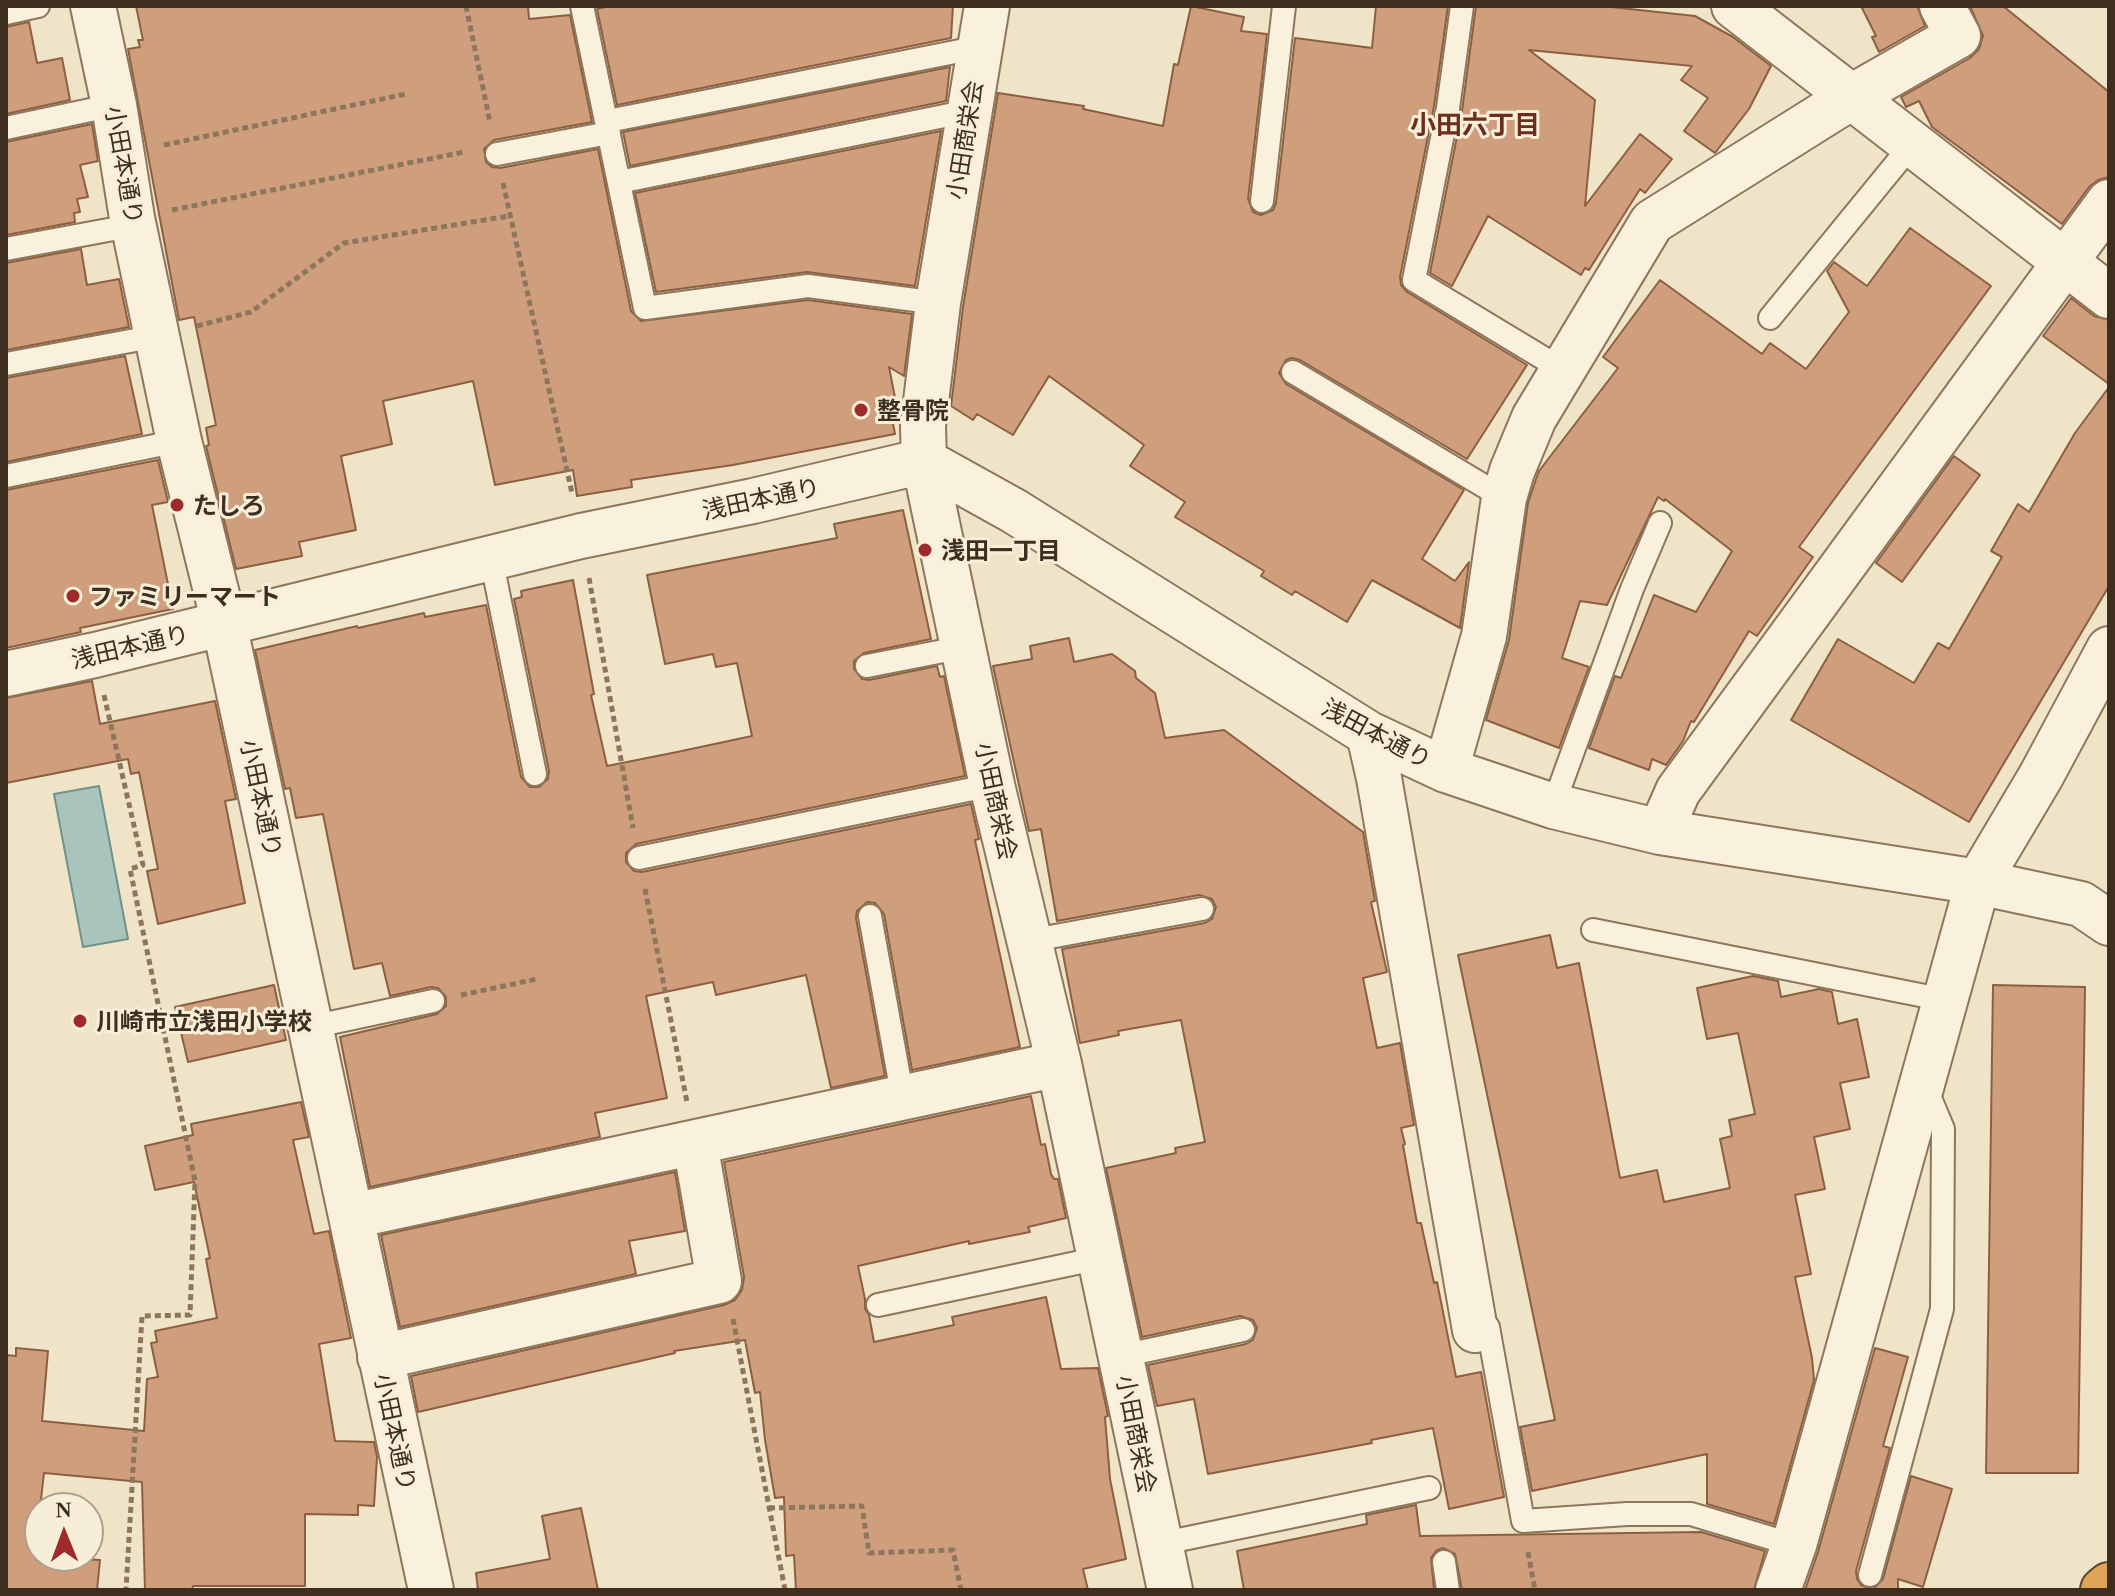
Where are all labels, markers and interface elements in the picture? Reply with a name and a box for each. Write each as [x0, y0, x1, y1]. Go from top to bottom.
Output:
street label: 小田商栄会 [940, 78, 988, 202]
street label: 小田本通り [100, 103, 150, 227]
district label: 小田六丁目 [1410, 108, 1540, 140]
place label: 整骨院 [877, 396, 949, 424]
marker: 整骨院 [852, 401, 870, 419]
street label: 浅田本通り [699, 471, 823, 525]
place label: たしろ [193, 491, 265, 519]
marker: たしろ [168, 496, 186, 514]
place label: 浅田一丁目 [941, 536, 1061, 564]
marker: 浅田一丁目 [916, 541, 934, 559]
place label: ファミリーマート [89, 582, 281, 610]
marker: ファミリーマート [64, 587, 82, 605]
street label: 浅田本通り [68, 618, 192, 674]
street label: 浅田本通り [1317, 692, 1437, 774]
street label: 小田本通り [235, 736, 289, 860]
street label: 小田商栄会 [970, 739, 1024, 863]
place label: 川崎市立浅田小学校 [96, 1007, 312, 1035]
marker: 川崎市立浅田小学校 [71, 1012, 89, 1030]
street label: 小田本通り [369, 1370, 423, 1494]
street label: 小田商栄会 [1111, 1372, 1163, 1496]
north arrow [24, 1492, 104, 1572]
text: N [55, 1497, 72, 1522]

